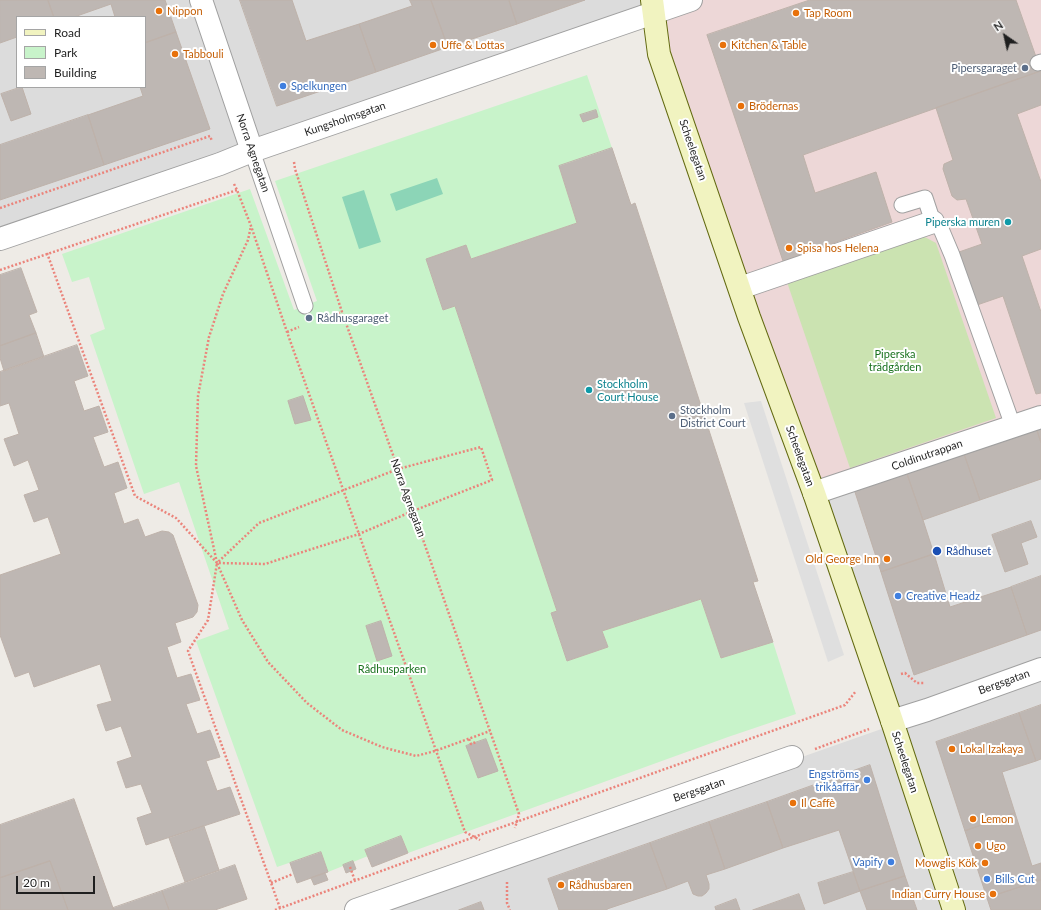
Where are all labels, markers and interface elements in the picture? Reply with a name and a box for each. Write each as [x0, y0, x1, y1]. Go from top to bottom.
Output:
place label: Nippon [167, 4, 203, 18]
marker: Nippon [154, 6, 164, 16]
place label: Tap Room [804, 6, 852, 20]
marker: Tap Room [791, 8, 801, 18]
legend [16, 16, 146, 88]
north arrow [985, 16, 1025, 56]
text: N [991, 18, 1005, 33]
text: Road [54, 25, 81, 40]
place label: Uffe & Lottas [441, 38, 504, 52]
place label: Kitchen & Table [731, 38, 807, 52]
marker: Uffe & Lottas [428, 40, 438, 50]
marker: Kitchen & Table [718, 40, 728, 50]
text: Park [54, 45, 77, 60]
place label: Tabbouli [183, 47, 224, 61]
marker: Tabbouli [170, 49, 180, 59]
place label: Pipersgaraget [951, 61, 1017, 75]
marker: Pipersgaraget [1020, 63, 1030, 73]
text: Building [54, 65, 97, 80]
place label: Spelkungen [291, 79, 347, 93]
marker: Spelkungen [278, 81, 288, 91]
street label: Kungsholmsgatan [303, 99, 387, 139]
place label: Brödernas [749, 99, 798, 113]
marker: Brödernas [736, 101, 746, 111]
street label: Norra Agnegatan [233, 112, 273, 194]
street label: Scheelegatan [676, 118, 710, 182]
place label: Piperska muren [925, 215, 1000, 229]
marker: Piperska muren [1003, 217, 1013, 227]
place label: Spisa hos Helena [797, 241, 879, 255]
marker: Spisa hos Helena [784, 243, 794, 253]
place label: Rådhusgaraget [317, 311, 388, 325]
marker: Rådhusgaraget [304, 313, 314, 323]
park label: Piperska trädgården [869, 347, 921, 373]
place label: Stockholm Court House [597, 377, 659, 403]
marker: Stockholm Court House [584, 385, 594, 395]
place label: Stockholm District Court [680, 403, 746, 429]
marker: Stockholm District Court [667, 411, 677, 421]
street label: Scheelegatan [783, 424, 817, 488]
street label: Coldinutrappan [890, 437, 964, 473]
street label: Norra Agnegatan [388, 457, 428, 539]
place label: Rådhuset [946, 544, 991, 558]
marker: Rådhuset [931, 545, 943, 557]
place label: Old George Inn [805, 552, 879, 566]
marker: Old George Inn [882, 554, 892, 564]
place label: Creative Headz [906, 589, 980, 603]
marker: Creative Headz [893, 591, 903, 601]
park label: Rådhusparken [358, 662, 426, 676]
street label: Bergsgatan [976, 667, 1032, 697]
street label: Scheelegatan [889, 730, 921, 794]
place label: Lokal Izakaya [960, 742, 1023, 756]
marker: Lokal Izakaya [947, 744, 957, 754]
place label: Engströms trikåaffär [808, 767, 859, 793]
street label: Bergsgatan [671, 775, 727, 805]
marker: Engströms trikåaffär [862, 775, 872, 785]
place label: Il Caffè [801, 796, 835, 810]
marker: Il Caffè [788, 798, 798, 808]
place label: Lemon [981, 812, 1013, 826]
marker: Lemon [968, 814, 978, 824]
place label: Ugo [986, 839, 1006, 853]
marker: Ugo [973, 841, 983, 851]
place label: Vapify [853, 855, 883, 869]
place label: Mowglis Kök [915, 856, 977, 870]
marker: Vapify [886, 857, 896, 867]
marker: Mowglis Kök [980, 858, 990, 868]
scale bar [18, 868, 97, 894]
place label: Bills Cut [995, 872, 1035, 886]
marker: Bills Cut [982, 874, 992, 884]
text: 20 m [23, 875, 50, 890]
place label: Rådhusbaren [569, 878, 632, 892]
marker: Rådhusbaren [556, 880, 566, 890]
place label: Indian Curry House [892, 887, 985, 901]
marker: Indian Curry House [988, 889, 998, 899]

